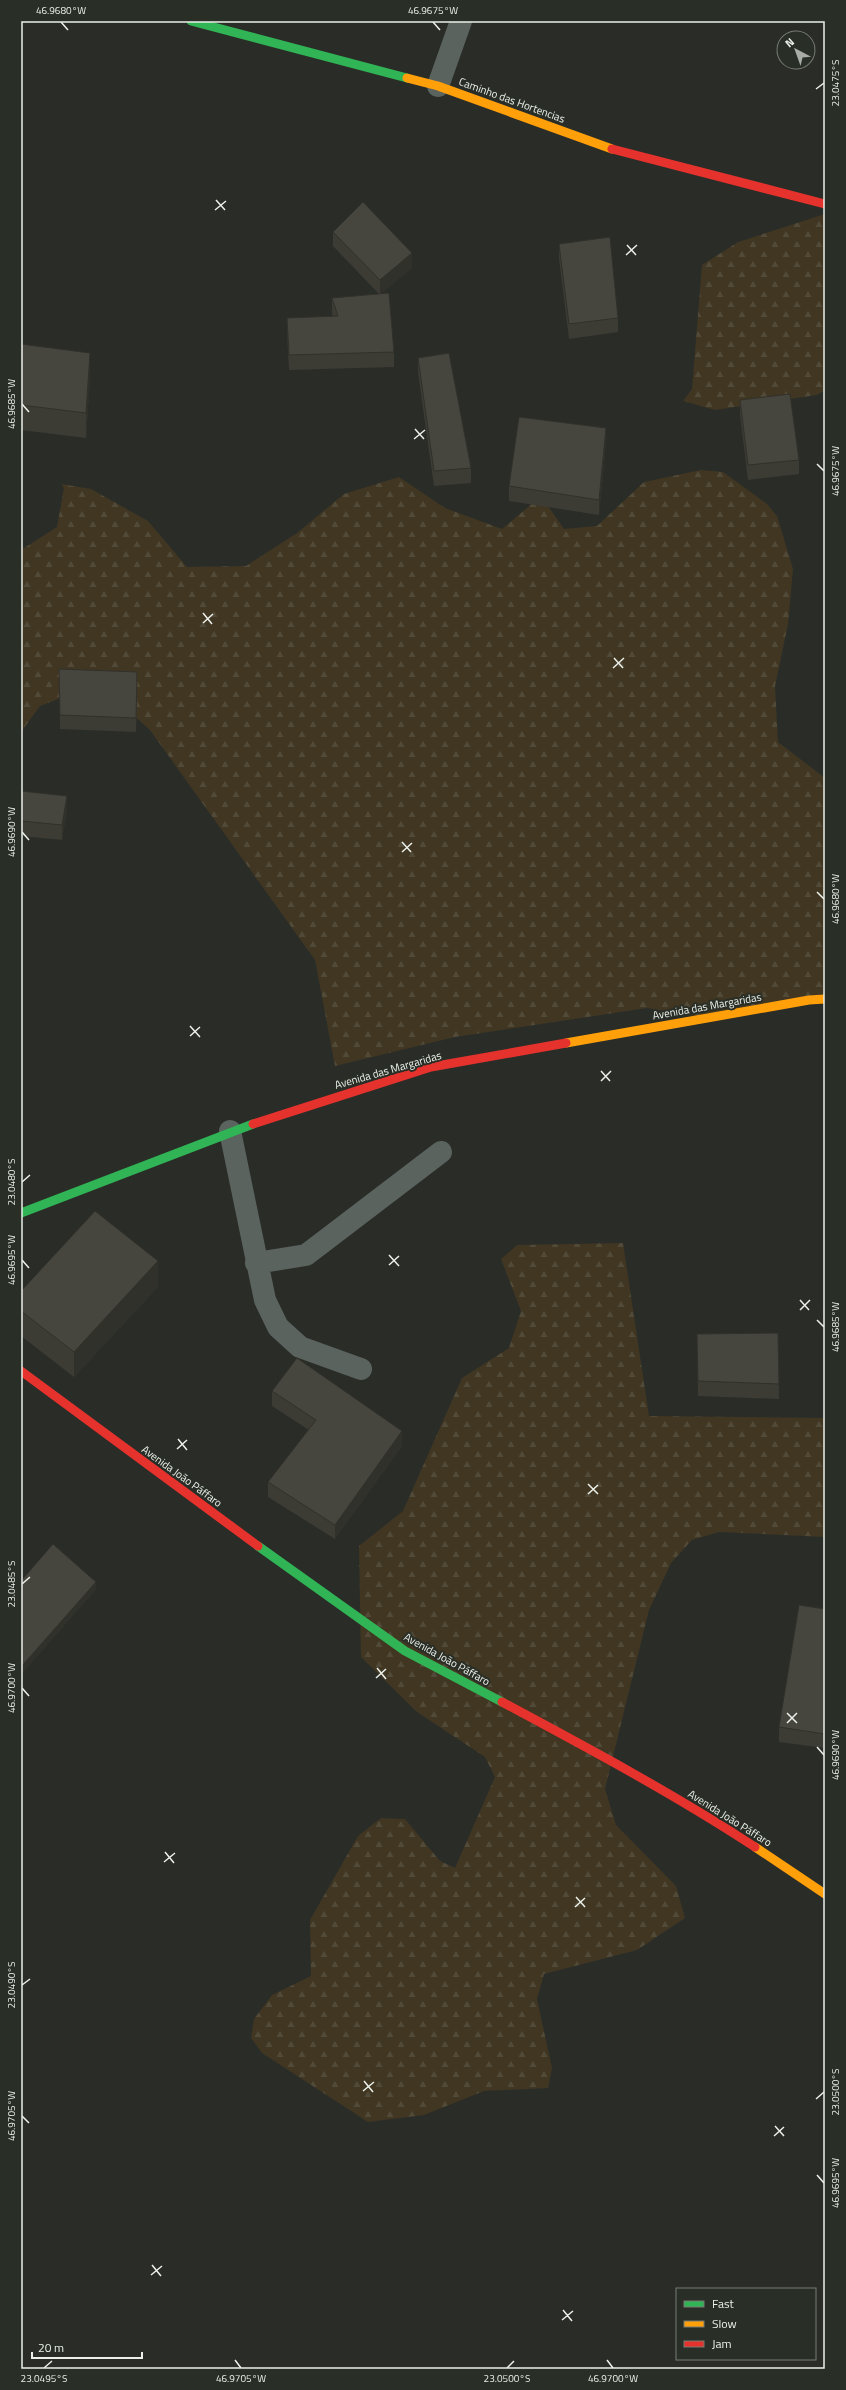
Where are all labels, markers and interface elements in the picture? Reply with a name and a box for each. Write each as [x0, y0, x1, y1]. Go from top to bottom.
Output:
text: 46.9680°W [36, 3, 86, 18]
text: 46.9675°W [408, 3, 458, 18]
north arrow [776, 30, 816, 70]
text: N [781, 34, 798, 51]
text: 23.0475°S [828, 60, 843, 106]
street label: Caminho das Hortencias [457, 73, 567, 127]
text: 46.9685°W [4, 379, 19, 429]
text: 46.9675°W [828, 446, 843, 496]
text: 46.9690°W [4, 807, 19, 857]
text: 46.9680°W [828, 874, 843, 924]
street label: Avenida das Margaridas [651, 989, 763, 1023]
street label: Avenida das Margaridas [333, 1047, 443, 1093]
text: 23.0480°S [4, 1159, 19, 1205]
text: 46.9695°W [4, 1235, 19, 1285]
text: 46.9685°W [828, 1302, 843, 1352]
street label: Avenida João Páffaro [138, 1441, 226, 1511]
text: 23.0485°S [4, 1561, 19, 1607]
street label: Avenida João Páffaro [401, 1629, 493, 1689]
text: 46.9700°W [4, 1663, 19, 1713]
text: 46.9690°W [828, 1730, 843, 1780]
street label: Avenida João Páffaro [685, 1786, 775, 1850]
text: 23.0490°S [4, 1962, 19, 2008]
text: 23.0500°S [828, 2069, 843, 2115]
text: 46.9705°W [4, 2091, 19, 2141]
text: 46.9695°W [828, 2158, 843, 2208]
legend [676, 2288, 816, 2360]
text: Fast [712, 2294, 735, 2313]
text: Slow [712, 2314, 737, 2333]
scale bar [32, 2334, 142, 2360]
text: Jam [712, 2334, 732, 2353]
text: 20 m [38, 2338, 64, 2357]
text: 23.0495°S [21, 2371, 67, 2386]
text: 46.9705°W [216, 2371, 266, 2386]
text: 23.0500°S [484, 2371, 530, 2386]
text: 46.9700°W [588, 2371, 638, 2386]

